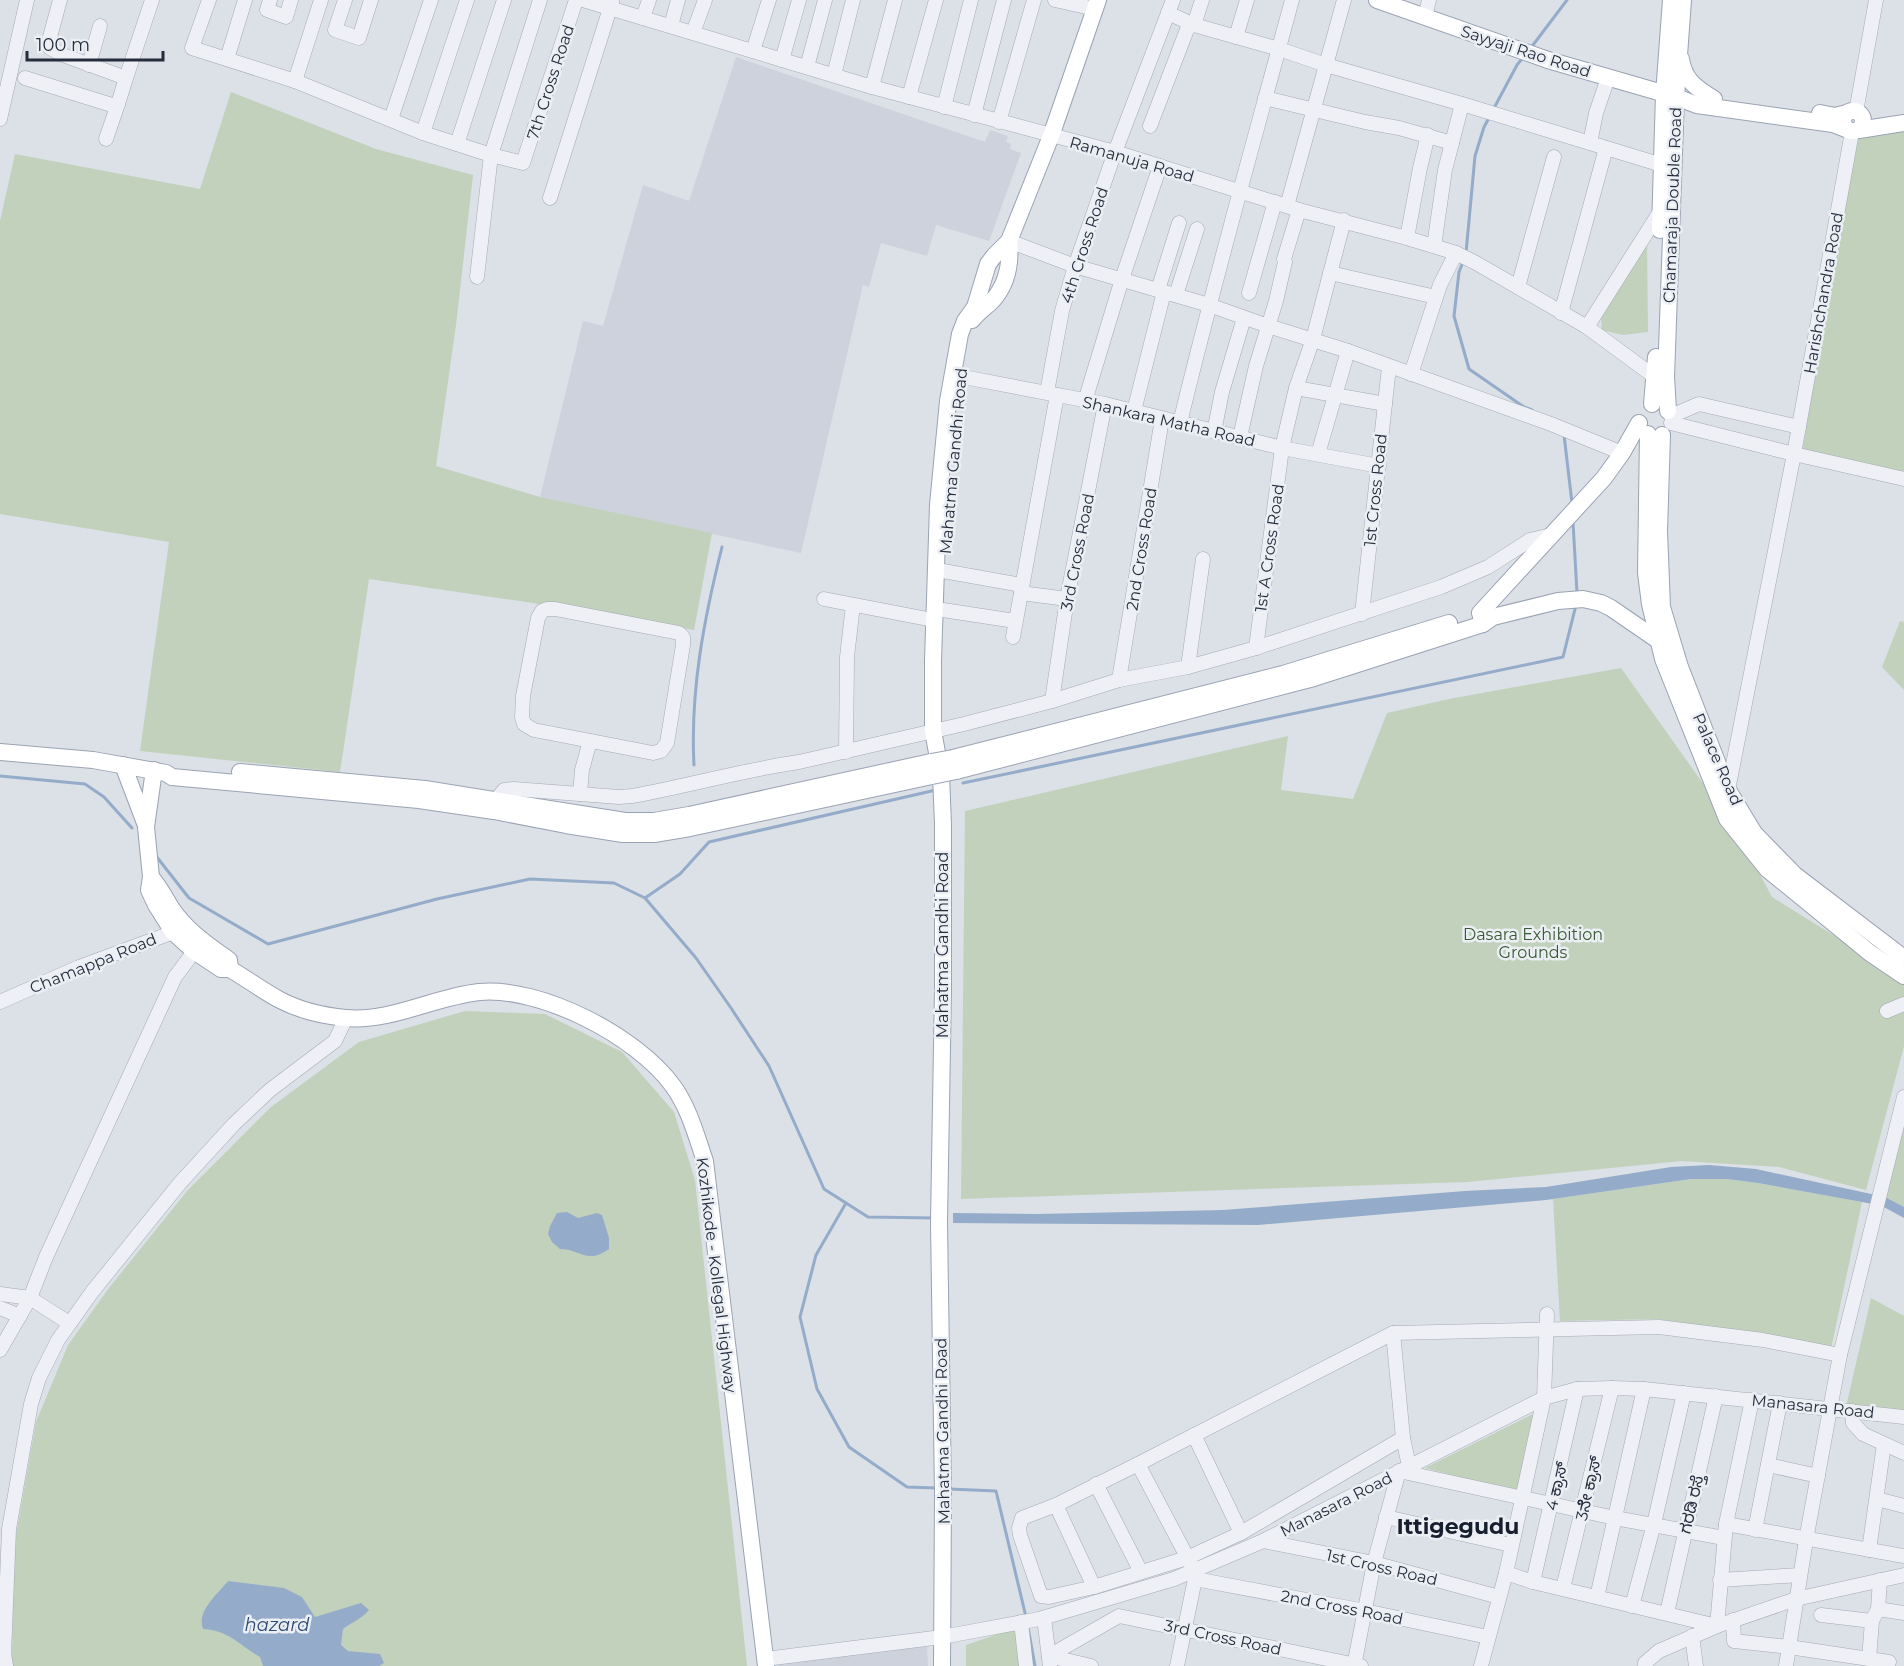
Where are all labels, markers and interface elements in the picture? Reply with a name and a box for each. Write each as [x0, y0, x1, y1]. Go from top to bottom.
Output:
street label: 7th Cross Road [523, 22, 578, 142]
street label: Sayyaji Rao Road [1459, 22, 1593, 81]
scale bar [27, 24, 164, 62]
text: 100 m [36, 34, 90, 56]
street label: Chamaraja Double Road [1660, 107, 1685, 303]
street label: Ramanuja Road [1067, 133, 1196, 186]
street label: 4th Cross Road [1057, 185, 1112, 306]
street label: Harishchandra Road [1800, 211, 1847, 375]
street label: Mahatma Gandhi Road [936, 367, 971, 555]
street label: Shankara Matha Road [1081, 392, 1257, 451]
street label: 1st Cross Road [1360, 433, 1391, 547]
street label: 1st A Cross Road [1251, 483, 1288, 613]
street label: 2nd Cross Road [1122, 486, 1161, 612]
street label: 3rd Cross Road [1057, 492, 1098, 613]
street label: Palace Road [1689, 710, 1746, 808]
street label: Mahatma Gandhi Road [933, 852, 952, 1038]
park label: Dasara Exhibition Grounds [1463, 925, 1603, 962]
street label: Chamappa Road [27, 929, 159, 998]
street label: Kozhikode - Kollegal Highway [693, 1156, 740, 1394]
street label: Mahatma Gandhi Road [931, 1337, 954, 1524]
street label: Manasara Road [1751, 1391, 1875, 1422]
street label: 3ನೆೇ ಕ್ರಾಸ್ [1572, 1453, 1606, 1523]
street label: 4 ಕ್ರಾಸ್ [1542, 1459, 1572, 1513]
street label: Manasara Road [1277, 1468, 1396, 1541]
street label: ಗರಡಿ ರಸ್ತೆ [1675, 1472, 1709, 1536]
district label: Ittigegudu [1397, 1513, 1519, 1540]
street label: 1st Cross Road [1324, 1545, 1439, 1590]
street label: 2nd Cross Road [1279, 1586, 1405, 1629]
water label: hazard [245, 1614, 310, 1636]
street label: 3rd Cross Road [1162, 1616, 1283, 1659]

